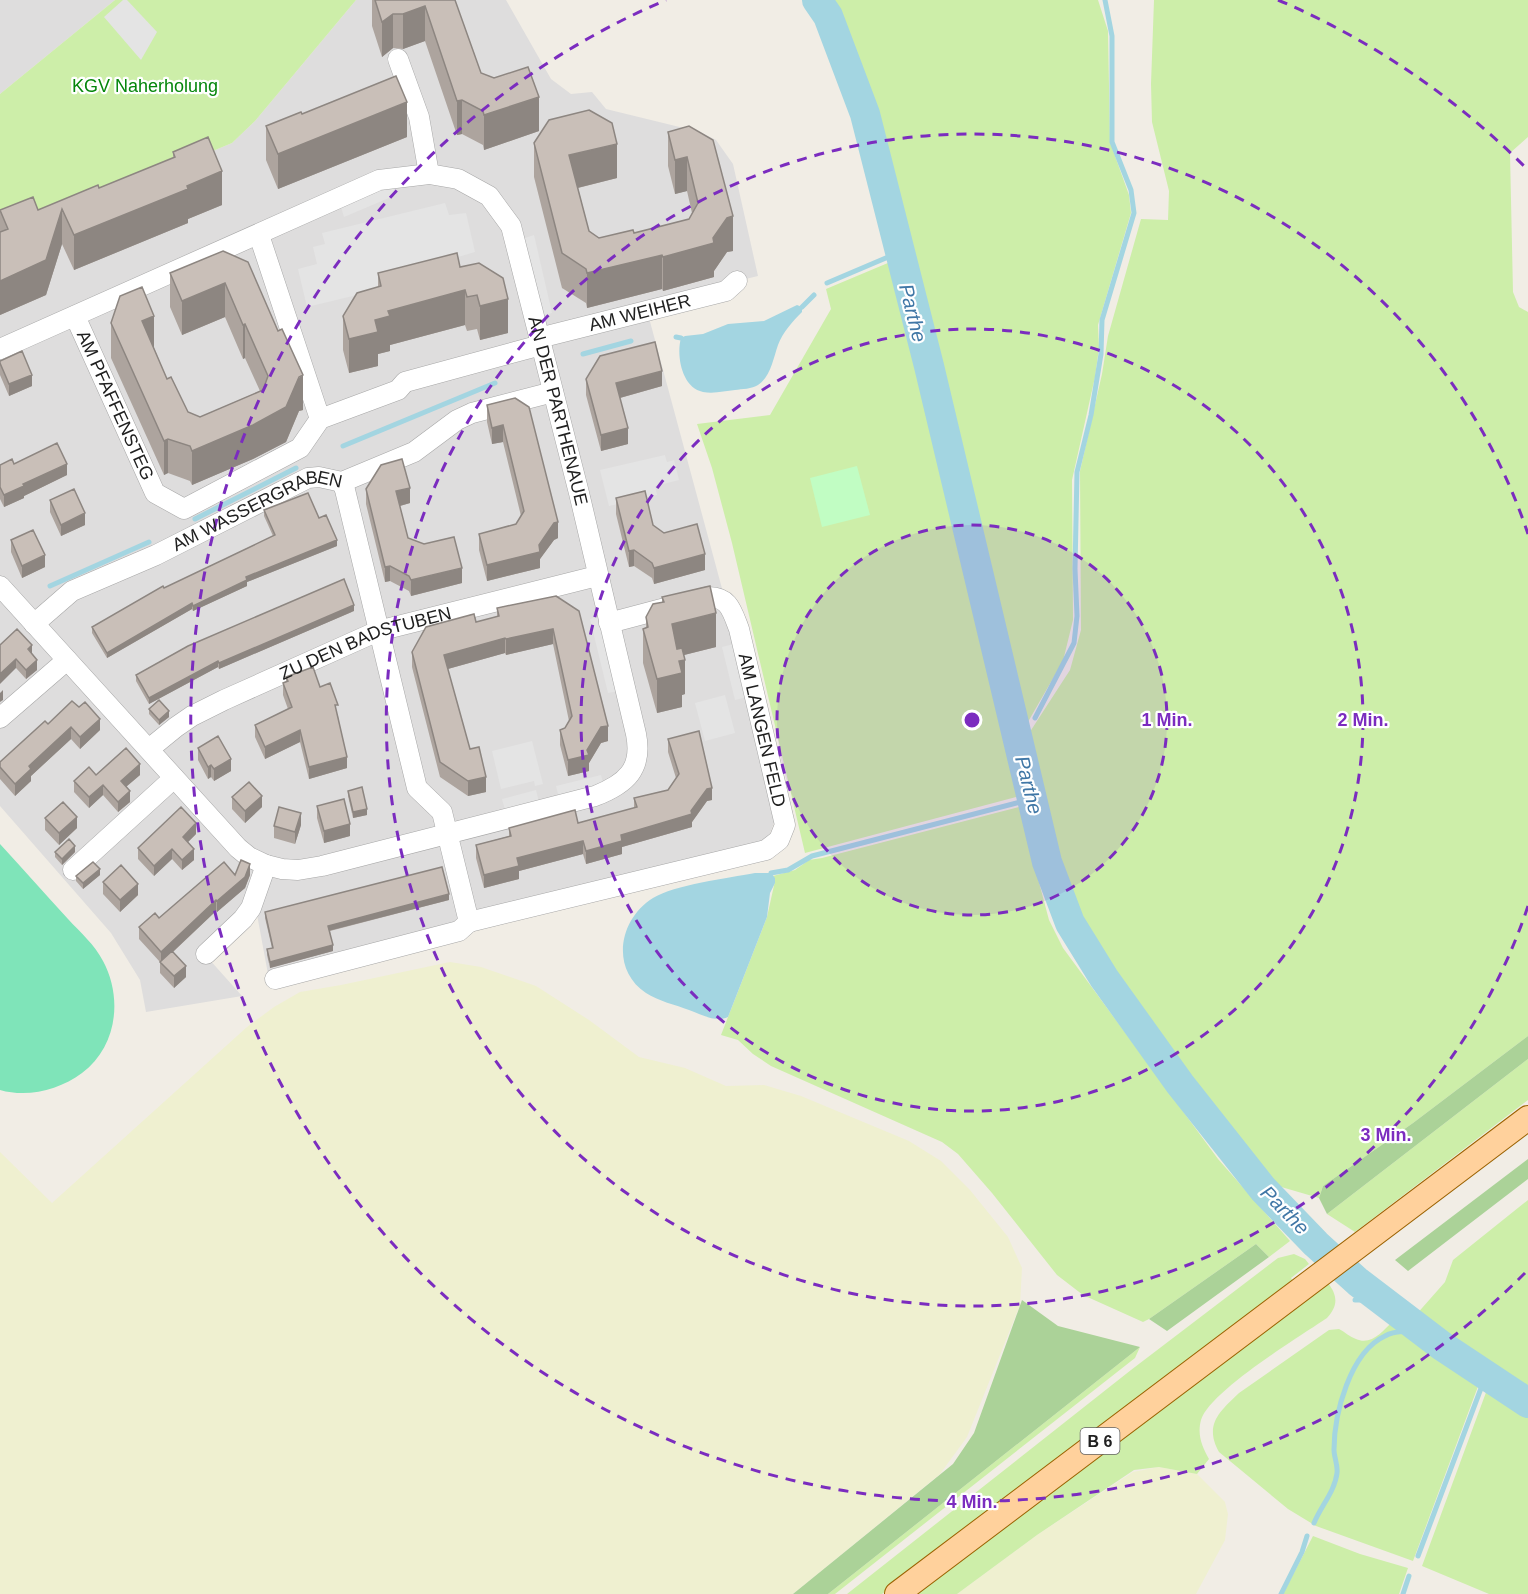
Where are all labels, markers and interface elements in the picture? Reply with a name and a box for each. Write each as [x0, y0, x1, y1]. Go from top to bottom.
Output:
park label: KGV Naherholung [72, 76, 218, 96]
water label: Parthe [895, 282, 931, 344]
street label: AM WEIHER [587, 290, 693, 335]
street label: AN DER PARTHENAUE [524, 314, 592, 507]
street label: AM PFAFFENSTEG [73, 327, 158, 483]
street label: AM WASSERGRABEN [169, 467, 344, 555]
street label: ZU DEN BADSTUBEN [276, 603, 453, 684]
street label: AM LANGEN FELD [735, 651, 789, 809]
centre of rings [962, 710, 982, 730]
text: 1 Min. [1141, 710, 1193, 730]
text: 2 Min. [1337, 710, 1389, 730]
water label: Parthe [1011, 754, 1047, 816]
text: 3 Min. [1360, 1125, 1412, 1145]
water label: Parthe [1256, 1181, 1314, 1239]
road number: B 6 [1080, 1428, 1120, 1454]
text: 4 Min. [946, 1492, 998, 1512]

